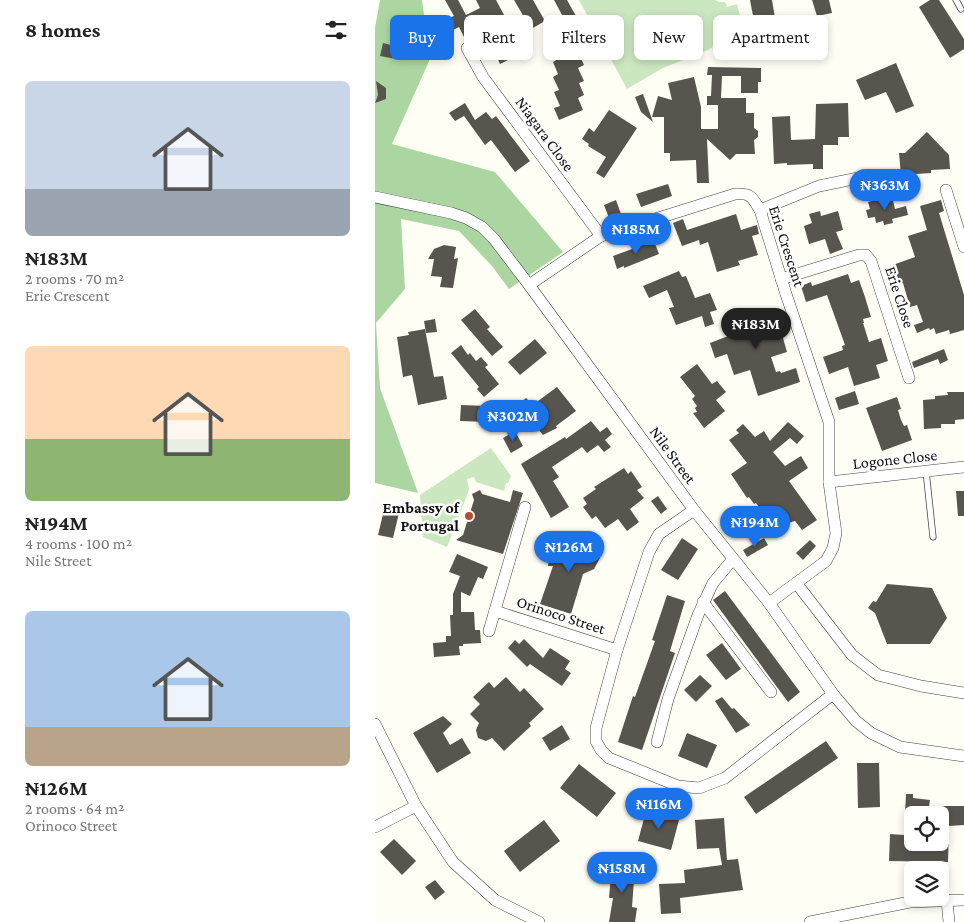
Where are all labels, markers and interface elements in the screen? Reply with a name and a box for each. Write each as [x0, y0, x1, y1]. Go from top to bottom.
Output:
chip: Buy [390, 15, 454, 60]
chip: Rent [464, 15, 533, 60]
chip: Filters [543, 15, 624, 60]
chip: New [634, 15, 703, 60]
chip: Apartment [713, 15, 828, 60]
icon: filters [322, 16, 350, 44]
text: 8 homes [25, 18, 100, 42]
street label: Niagara Close [511, 93, 578, 175]
icon: home [143, 114, 233, 204]
pin: ₦363M [850, 168, 920, 211]
text: ₦363M [861, 176, 909, 193]
street label: Erie Crescent [766, 203, 808, 289]
pin: ₦185M [601, 212, 671, 255]
text: ₦185M [612, 220, 660, 237]
text: ₦183M [25, 246, 88, 270]
street label: Erie Close [882, 264, 918, 330]
text: 2 rooms · 70 m² [25, 270, 124, 287]
text: Erie Crescent [25, 287, 109, 304]
pin: ₦183M [721, 308, 791, 350]
text: ₦183M [732, 315, 780, 332]
icon: home [143, 379, 233, 469]
pin: ₦302M [478, 400, 548, 442]
text: ₦302M [488, 407, 538, 424]
street label: Nile Street [647, 423, 700, 487]
street label: Logone Close [852, 446, 938, 473]
place label: Embassy of Portugal [383, 499, 461, 534]
pin: ₦194M [720, 506, 790, 548]
marker: Embassy of Portugal [463, 510, 475, 522]
text: ₦194M [25, 511, 88, 535]
text: ₦194M [731, 513, 779, 530]
pin: ₦126M [534, 530, 604, 573]
text: 4 rooms · 100 m² [25, 535, 132, 552]
text: ₦126M [545, 538, 593, 555]
text: Nile Street [25, 552, 91, 569]
street label: Orinoco Street [515, 593, 608, 638]
icon: home [143, 644, 233, 734]
text: ₦126M [25, 776, 88, 800]
pin: ₦116M [624, 788, 694, 830]
text: ₦116M [636, 795, 682, 812]
text: 2 rooms · 64 m² [25, 800, 124, 817]
map controls [904, 806, 949, 906]
button: locate [904, 806, 949, 851]
text: Orinoco Street [25, 817, 117, 834]
pin: ₦158M [587, 852, 657, 894]
text: ₦158M [598, 859, 646, 876]
button: layers [904, 861, 949, 906]

